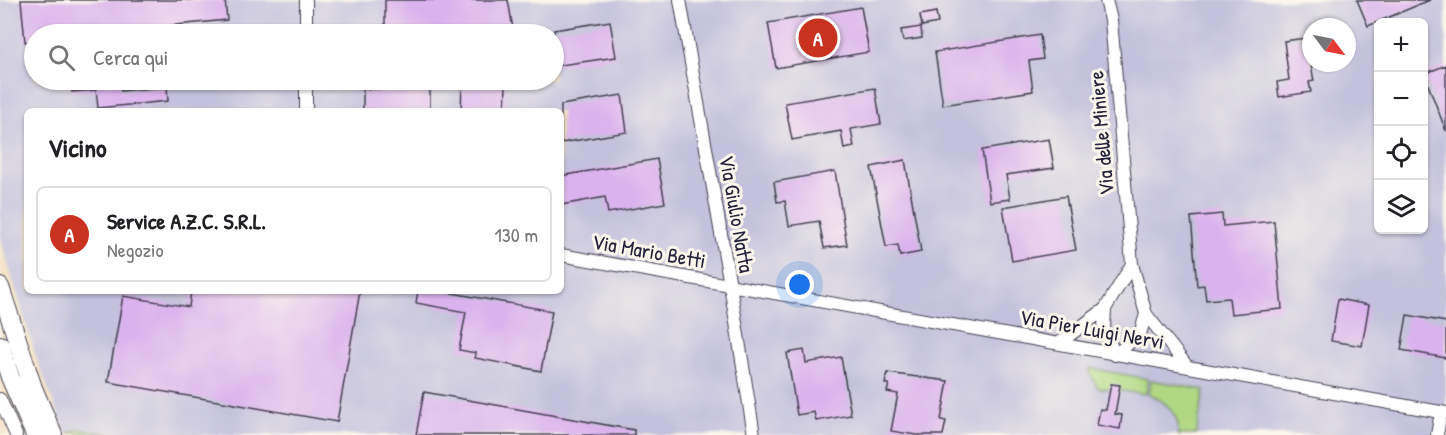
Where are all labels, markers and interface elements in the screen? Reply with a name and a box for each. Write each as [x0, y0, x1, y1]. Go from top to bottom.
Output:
pin: A [798, 15, 838, 60]
north arrow [1302, 18, 1356, 72]
map controls [1374, 18, 1428, 234]
button: + [1374, 18, 1428, 72]
search box [24, 24, 564, 90]
icon: search [45, 41, 78, 74]
text: Cerca qui [93, 42, 168, 72]
street label: Via delle Miniere [1081, 70, 1121, 196]
button: − [1374, 72, 1428, 126]
button: locate [1374, 126, 1428, 180]
text: Vicino [48, 130, 107, 165]
street label: Via Giulio Natta [712, 153, 762, 275]
button: layers [1374, 180, 1428, 234]
text: Service A.Z.C. S.R.L. [107, 206, 266, 236]
text: A [65, 221, 74, 248]
text: 130 m [495, 221, 538, 248]
street label: Via Mario Betti [590, 227, 708, 275]
text: Negozio [107, 236, 164, 263]
your location [785, 270, 814, 299]
street label: Via Pier Luigi Nervi [1018, 302, 1166, 356]

